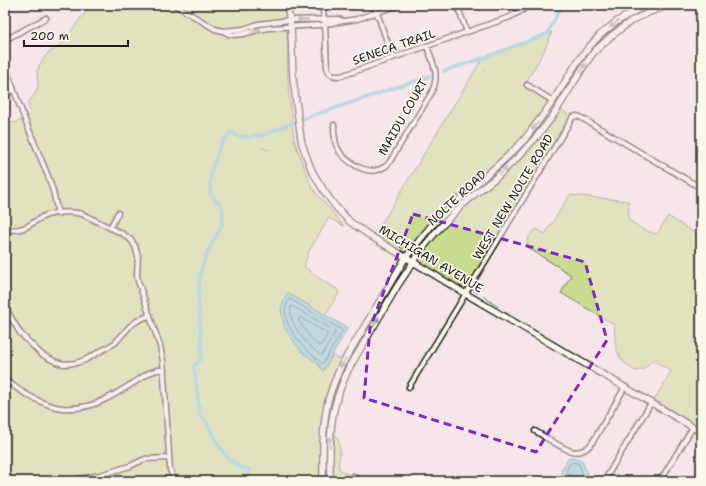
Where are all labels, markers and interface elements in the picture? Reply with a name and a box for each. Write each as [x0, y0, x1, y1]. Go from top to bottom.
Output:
one-way arrow [296, 17, 309, 23]
one-way arrow [609, 20, 619, 28]
scale bar [24, 22, 128, 48]
street label: SENECA TRAIL [350, 25, 438, 69]
text: 200 m [30, 28, 69, 44]
one-way arrow [251, 28, 263, 34]
one-way arrow [579, 63, 586, 74]
street label: MAIDU COURT [375, 75, 432, 158]
one-way arrow [531, 120, 540, 131]
street label: WEST NEW NOLTE ROAD [469, 131, 557, 263]
one-way arrow [498, 166, 508, 175]
street label: NOLTE ROAD [424, 167, 490, 229]
street label: MICHIGAN AVENUE [376, 222, 486, 296]
one-way arrow [372, 316, 379, 328]
one-way arrow [340, 357, 347, 369]
one-way arrow [327, 436, 334, 448]

